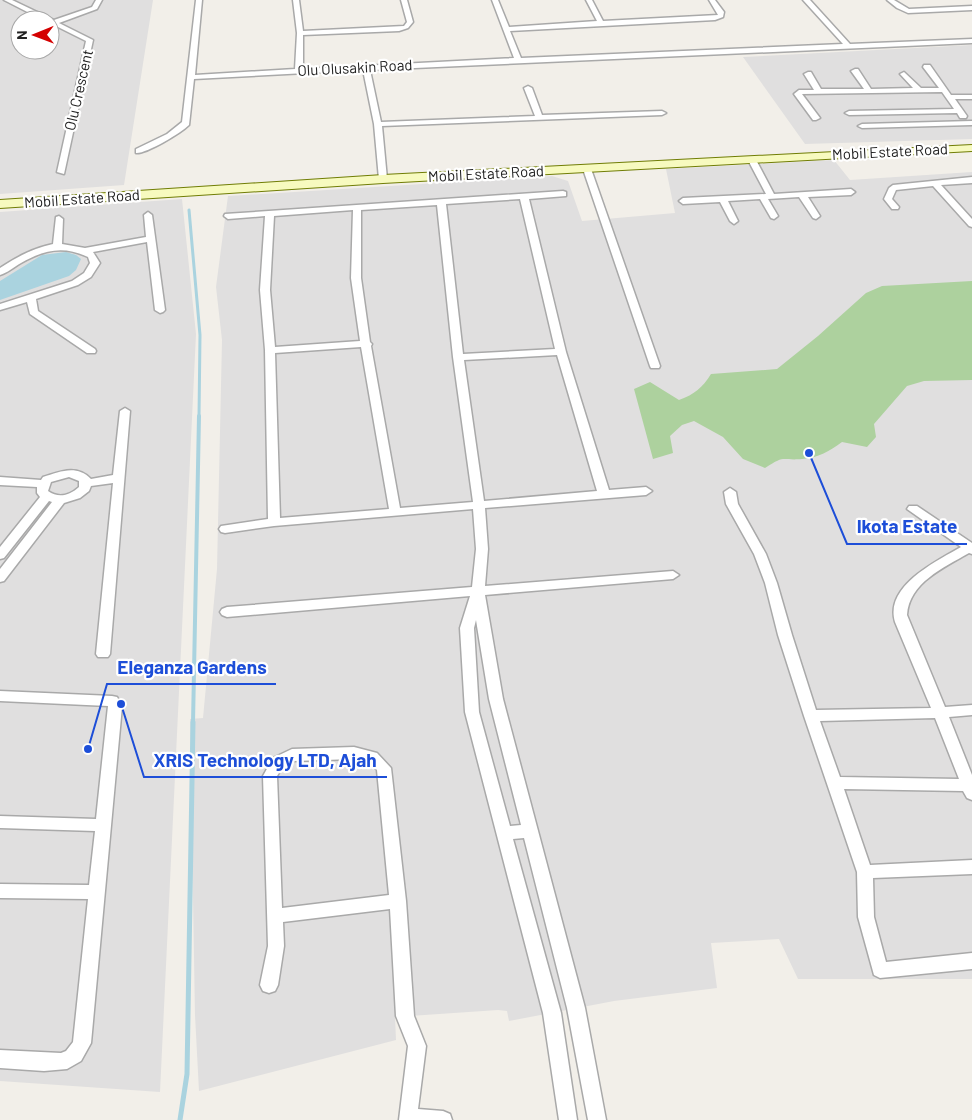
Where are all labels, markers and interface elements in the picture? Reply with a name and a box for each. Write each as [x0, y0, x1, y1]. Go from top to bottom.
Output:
north arrow [10, 10, 60, 60]
text: N [13, 30, 30, 40]
street label: Olu Crescent [60, 47, 96, 132]
street label: Olu Olusakin Road [297, 55, 413, 79]
street label: Mobil Estate Road [832, 139, 948, 163]
street label: Mobil Estate Road [428, 161, 544, 185]
street label: Mobil Estate Road [23, 185, 140, 211]
callout: Ikota Estate [847, 510, 967, 544]
text: Ikota Estate [857, 514, 957, 537]
callout: Eleganza Gardens [107, 650, 276, 684]
text: Eleganza Gardens [117, 655, 267, 678]
callout: XRIS Technology LTD, Ajah [144, 743, 387, 777]
text: XRIS Technology LTD, Ajah [153, 748, 377, 771]

